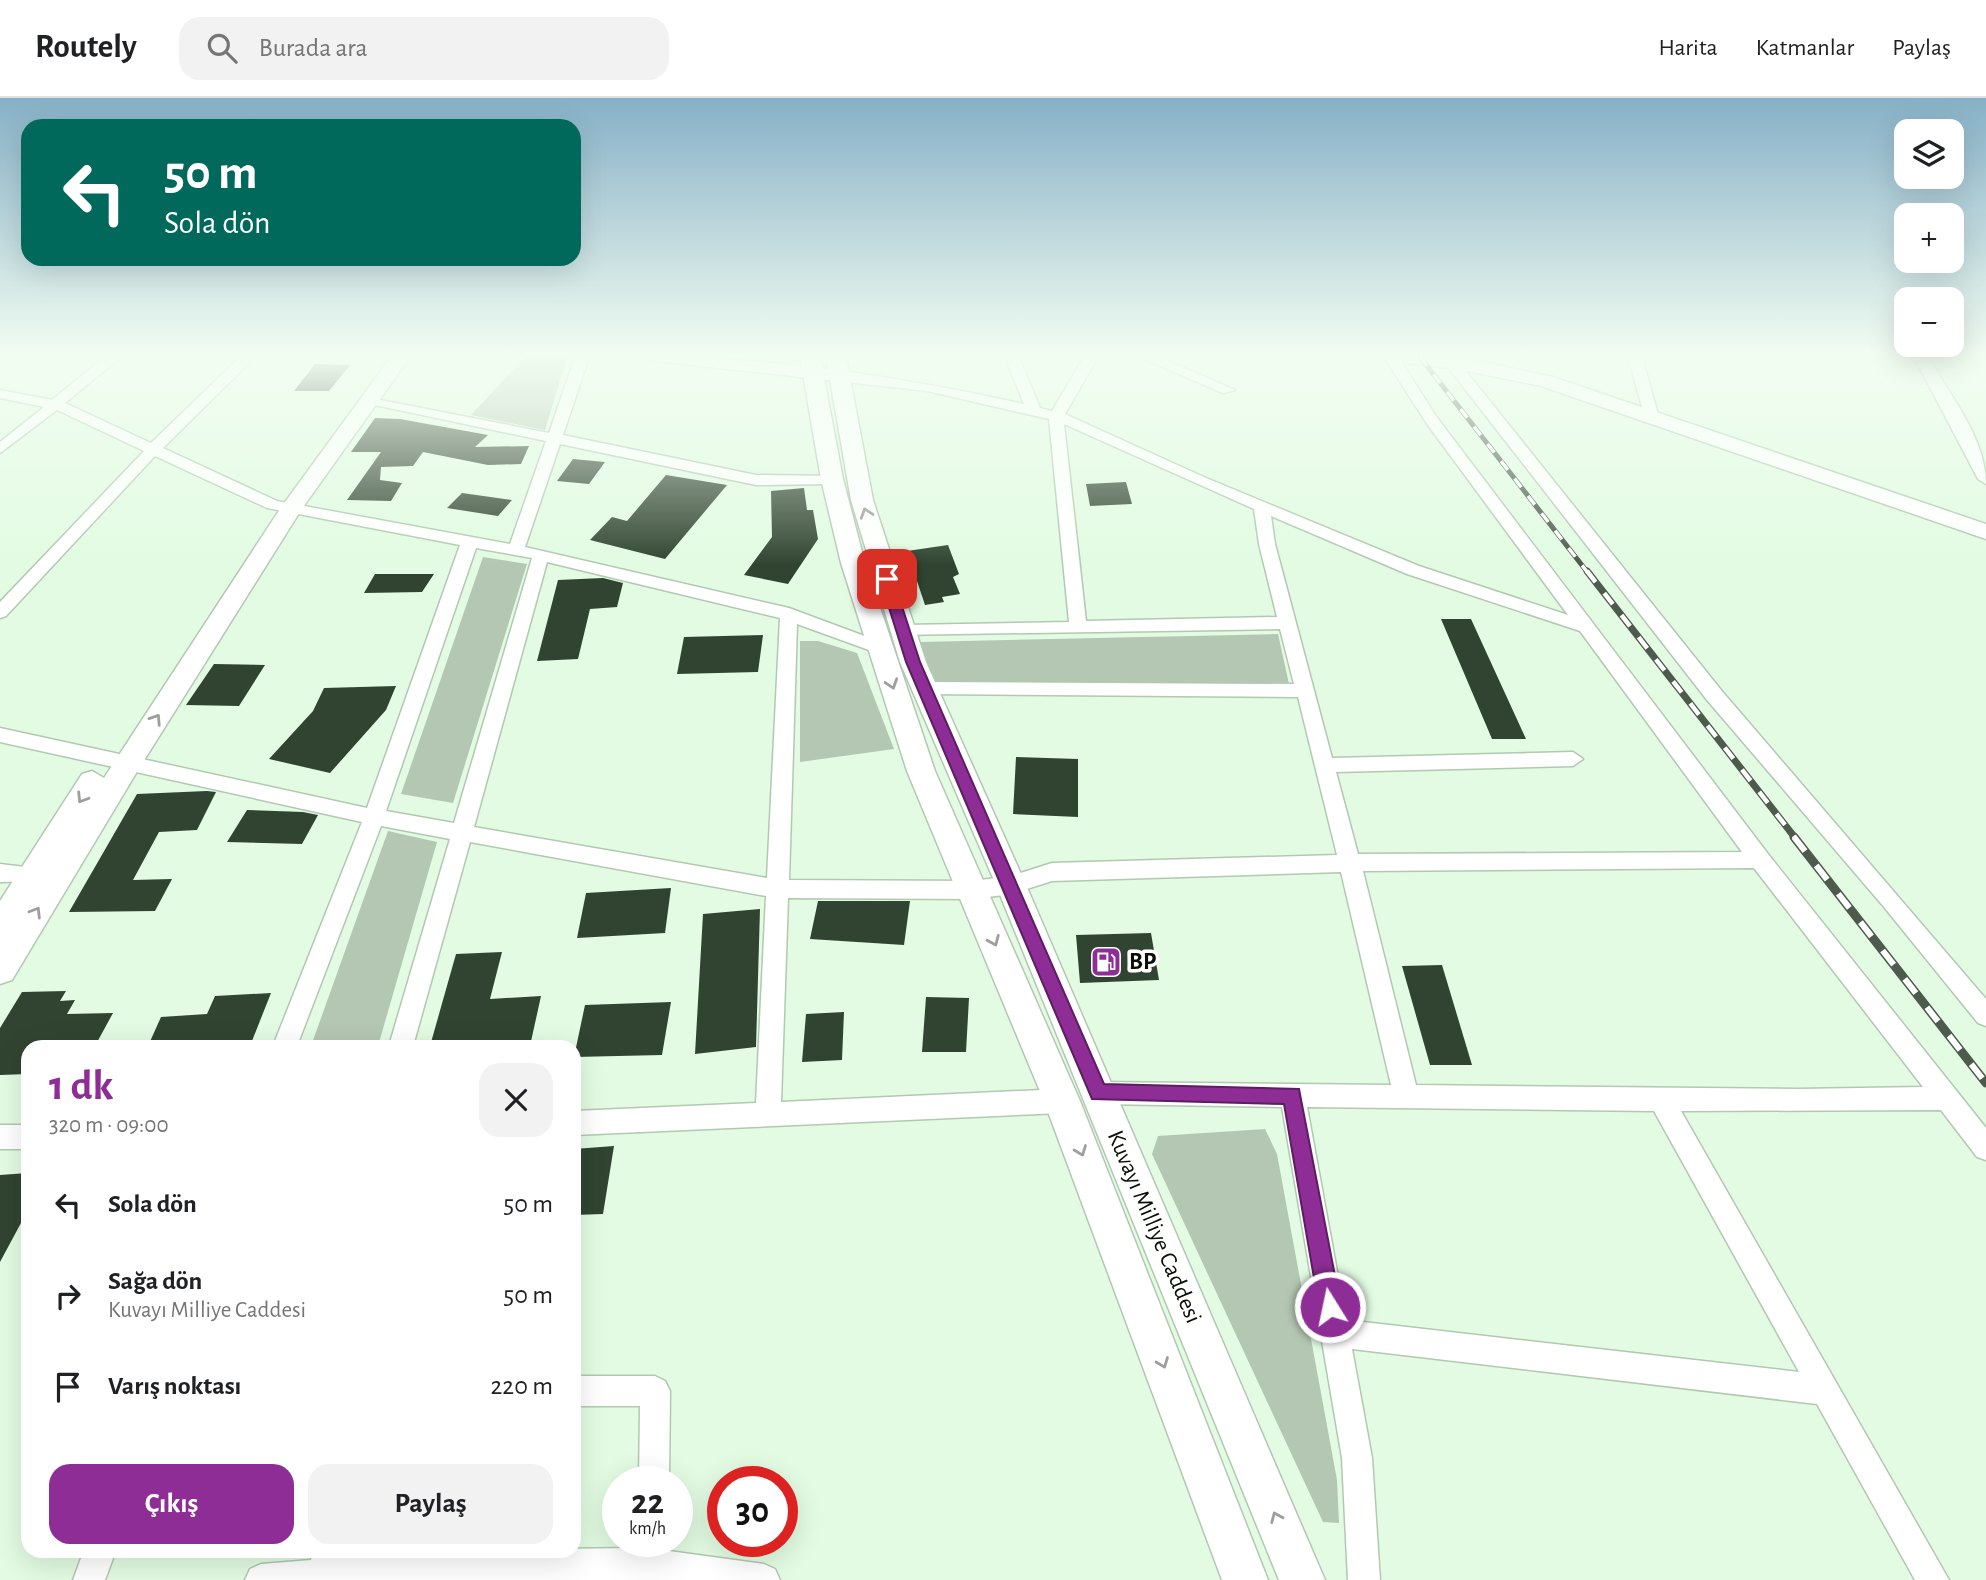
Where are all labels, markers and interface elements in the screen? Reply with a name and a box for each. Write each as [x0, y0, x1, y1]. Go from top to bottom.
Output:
search box [179, 17, 669, 80]
icon: search [203, 29, 241, 67]
text: Routely [35, 31, 137, 64]
text: Burada ara [259, 35, 367, 61]
text: Harita [1659, 36, 1718, 60]
text: Katmanlar [1756, 36, 1854, 60]
text: Paylaş [1892, 36, 1951, 60]
map controls [1894, 119, 1964, 357]
button: layers [1894, 119, 1964, 189]
icon: left [49, 147, 140, 238]
text: 50 m [164, 149, 258, 198]
button: + [1894, 203, 1964, 273]
text: Sola dön [164, 207, 271, 239]
button: − [1894, 287, 1964, 357]
one-way arrow [860, 507, 874, 520]
pin [857, 549, 917, 609]
icon: arrive [868, 560, 906, 598]
one-way arrow [884, 678, 898, 690]
one-way arrow [148, 714, 161, 727]
one-way arrow [78, 790, 91, 803]
one-way arrow [27, 907, 40, 920]
one-way arrow [986, 934, 1000, 946]
fuel station icon: BP [1089, 945, 1123, 979]
place label: BP [1129, 950, 1156, 974]
button: close [479, 1063, 553, 1137]
text: 1 dk [49, 1065, 113, 1107]
text: 320 m · 09:00 [49, 1114, 169, 1137]
street label: Kuvayı Milliye Caddesi [1103, 1127, 1205, 1327]
one-way arrow [1073, 1145, 1087, 1157]
icon: left [49, 1186, 87, 1224]
text: Sola dön [108, 1191, 197, 1217]
text: 50 m [503, 1191, 553, 1217]
text: Sağa dön [108, 1268, 202, 1294]
position arrow [1293, 1270, 1367, 1344]
icon: right [49, 1277, 87, 1315]
text: 50 m [503, 1282, 553, 1308]
text: Kuvayı Milliye Caddesi [108, 1299, 306, 1322]
one-way arrow [1155, 1357, 1169, 1369]
icon: arrive [49, 1368, 87, 1406]
text: Varış noktası [108, 1373, 241, 1399]
text: 220 m [491, 1373, 553, 1399]
button: Çıkış [49, 1464, 294, 1544]
button: Paylaş [308, 1464, 553, 1544]
speed limit sign: 30 [707, 1466, 798, 1557]
text: 22 [631, 1485, 664, 1520]
one-way arrow [1270, 1512, 1284, 1524]
text: km/h [629, 1520, 666, 1538]

